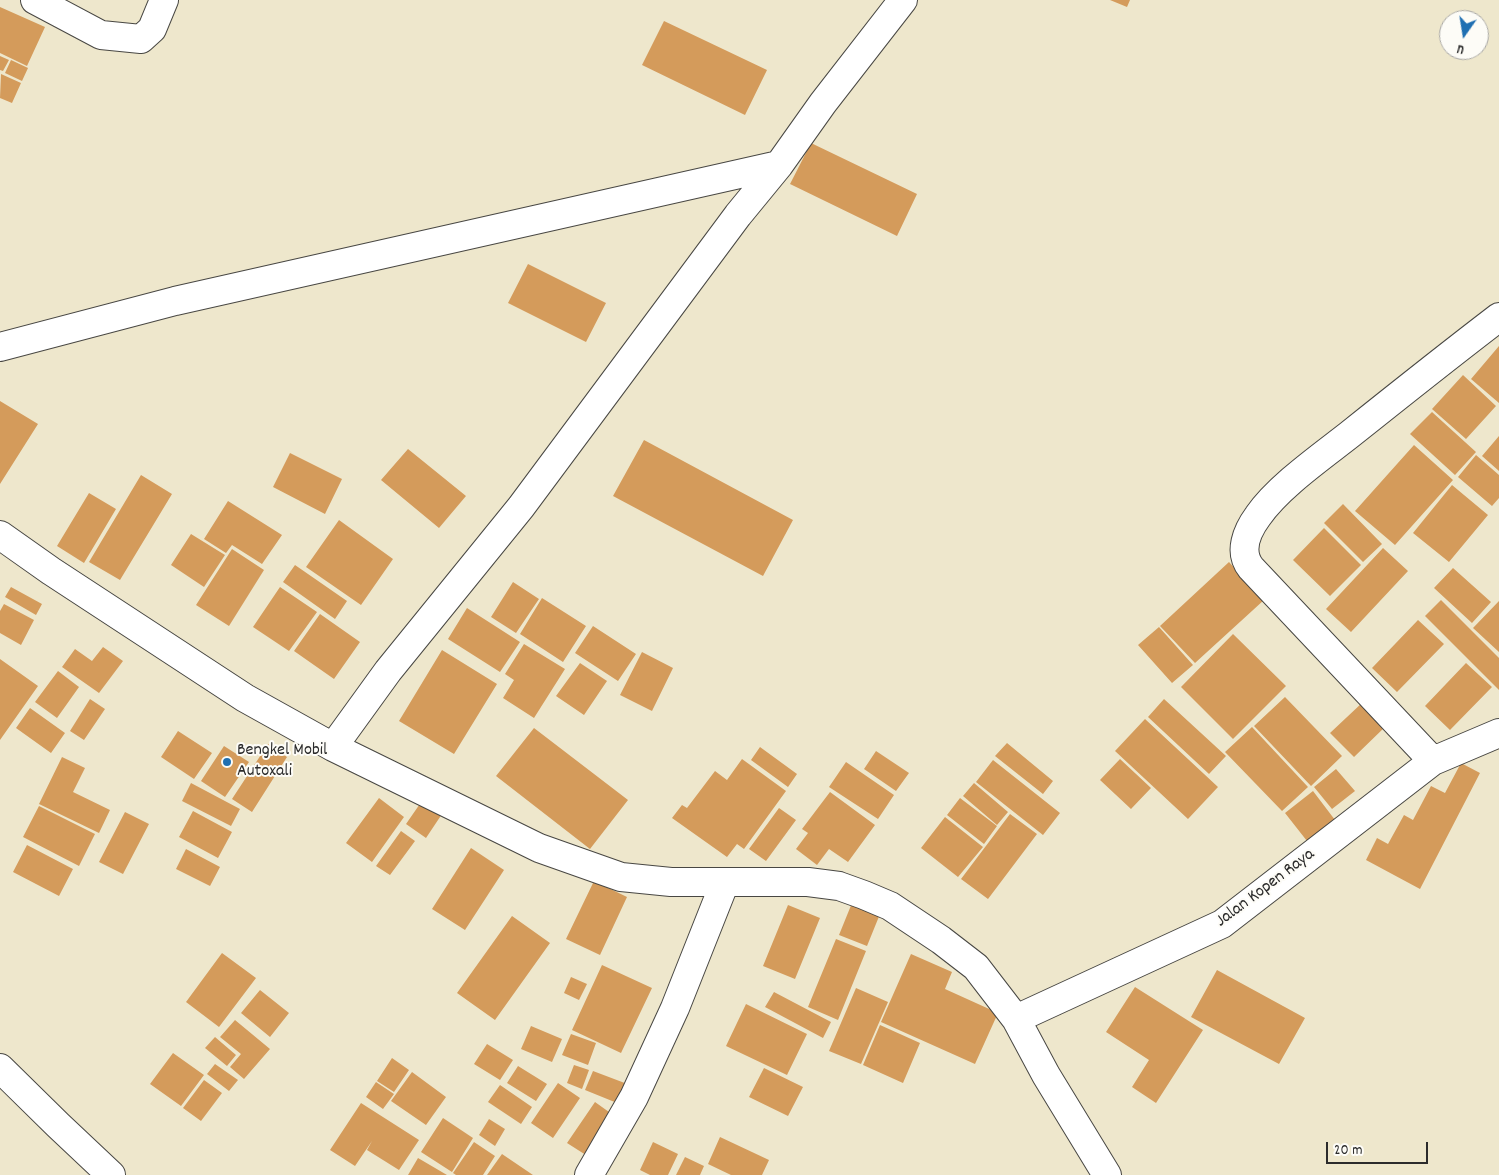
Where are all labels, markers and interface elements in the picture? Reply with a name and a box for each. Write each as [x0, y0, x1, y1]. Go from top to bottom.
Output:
north arrow [1439, 10, 1489, 60]
text: U [1455, 38, 1466, 59]
place label: Bengkel Mobil Autoxali [237, 741, 327, 784]
marker: Bengkel Mobil Autoxali [221, 756, 233, 768]
street label: Jalan Kopen Raya [1212, 845, 1320, 933]
scale bar [1329, 1132, 1432, 1164]
text: 20 m [1334, 1140, 1362, 1162]

